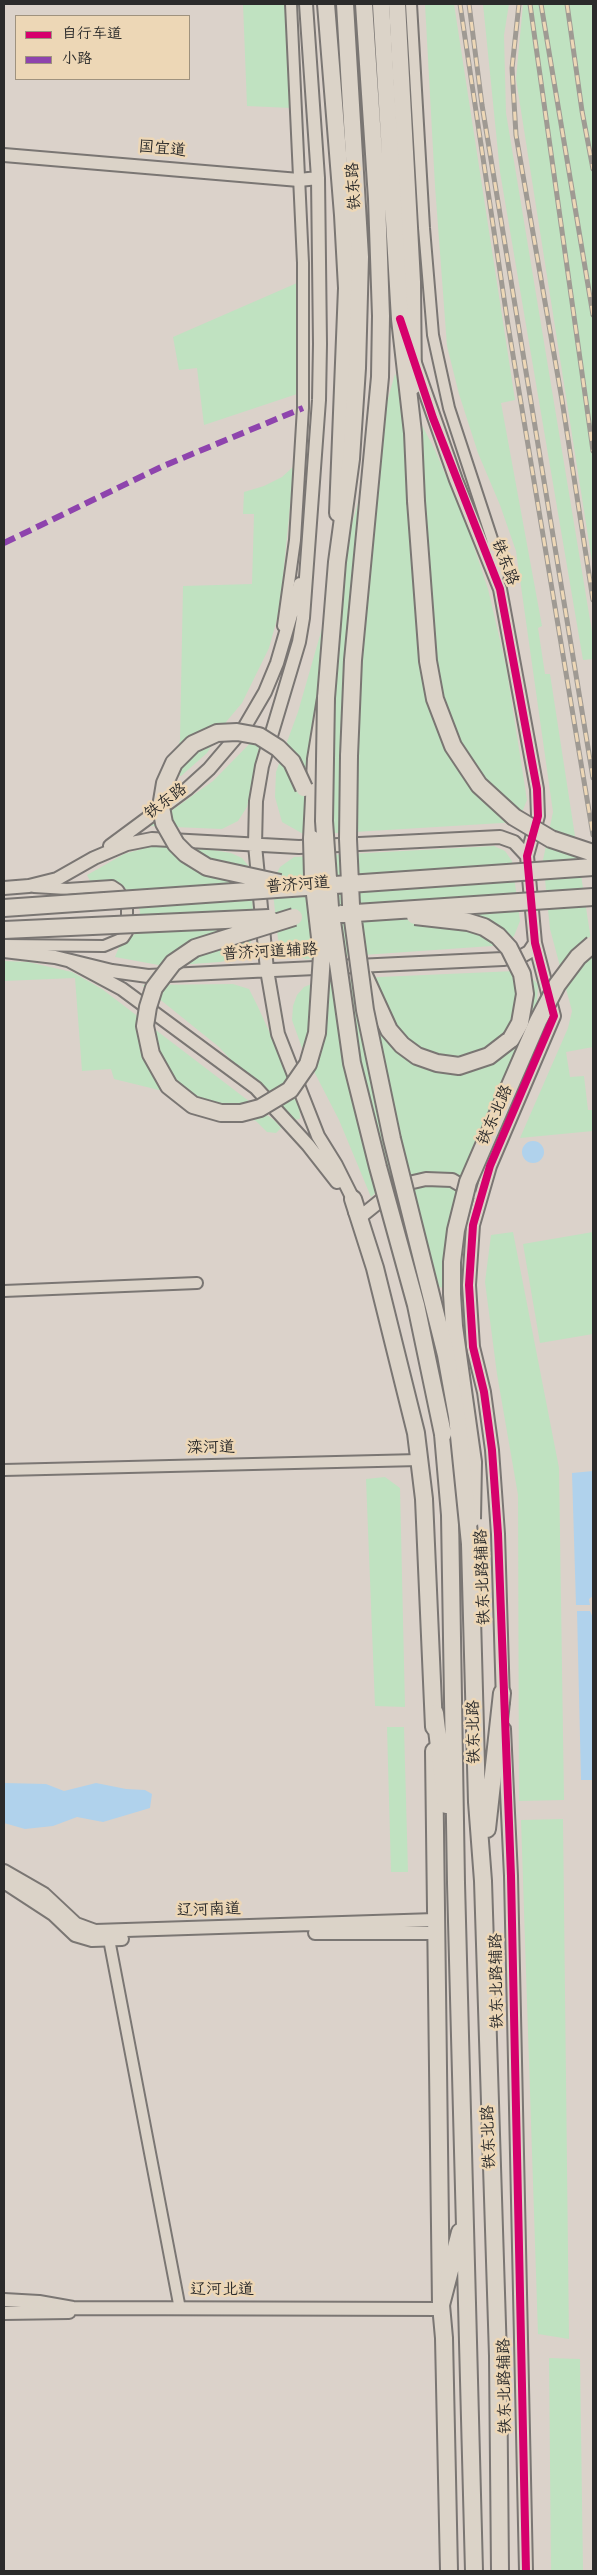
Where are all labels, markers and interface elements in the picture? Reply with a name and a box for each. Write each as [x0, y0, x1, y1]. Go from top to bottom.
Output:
legend [15, 15, 190, 80]
text: 自行车道 [62, 24, 122, 46]
text: 小路 [62, 49, 92, 71]
street label: 国宜道 [137, 139, 187, 163]
street label: 铁东路 [345, 162, 367, 210]
street label: 铁东路 [485, 537, 521, 589]
street label: 铁东路 [142, 781, 192, 825]
street label: 普济河道 [265, 875, 331, 899]
street label: 普济河道辅路 [222, 942, 318, 966]
street label: 铁东北路 [475, 1083, 519, 1149]
street label: 滦河道 [187, 1440, 235, 1460]
street label: 铁东北路辅路 [474, 1529, 496, 1625]
street label: 铁东北路 [466, 1700, 486, 1764]
street label: 辽河南道 [177, 1901, 241, 1923]
street label: 铁东北路辅路 [489, 1933, 509, 2029]
street label: 铁东北路 [480, 2105, 502, 2169]
street label: 辽河北道 [190, 2282, 254, 2302]
street label: 铁东北路辅路 [497, 2338, 517, 2434]

